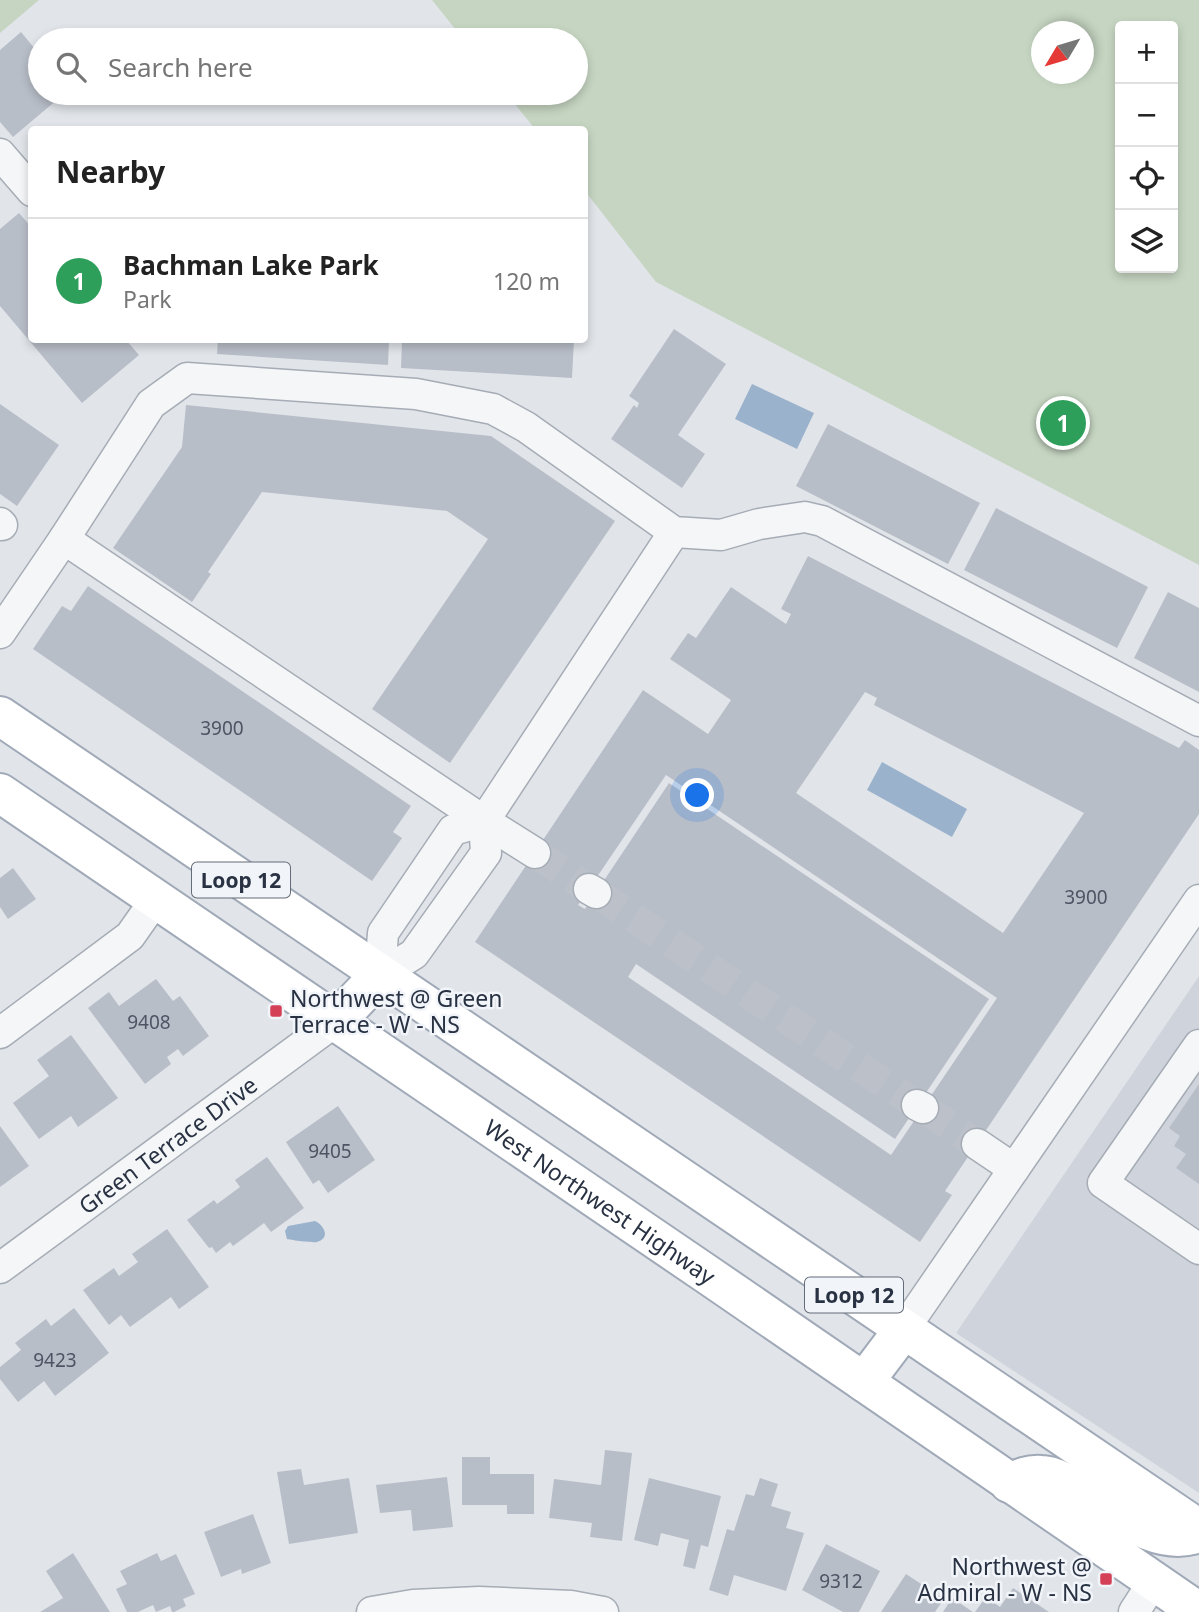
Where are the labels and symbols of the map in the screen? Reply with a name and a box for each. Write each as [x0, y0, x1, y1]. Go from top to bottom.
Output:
north arrow [1031, 21, 1094, 84]
pin: 1 [1040, 397, 1086, 449]
house number: 3900 [200, 715, 244, 741]
your location [680, 778, 714, 812]
road number: Loop 12 [192, 862, 290, 898]
house number: 3900 [1064, 884, 1108, 910]
place label: Northwest @ Green Terrace - W - NS [290, 982, 502, 1040]
marker: Northwest @ Green Terrace - W - NS [268, 1003, 284, 1019]
house number: 9408 [127, 1009, 171, 1035]
street label: Green Terrace Drive [72, 1068, 263, 1221]
street label: West Northwest Highway [478, 1111, 722, 1292]
house number: 9405 [308, 1138, 352, 1164]
road number: Loop 12 [805, 1278, 903, 1312]
house number: 9423 [33, 1347, 77, 1373]
place label: Northwest @ Admiral - W - NS [918, 1550, 1092, 1608]
house number: 9312 [819, 1568, 863, 1594]
marker: Northwest @ Admiral - W - NS [1098, 1571, 1114, 1587]

